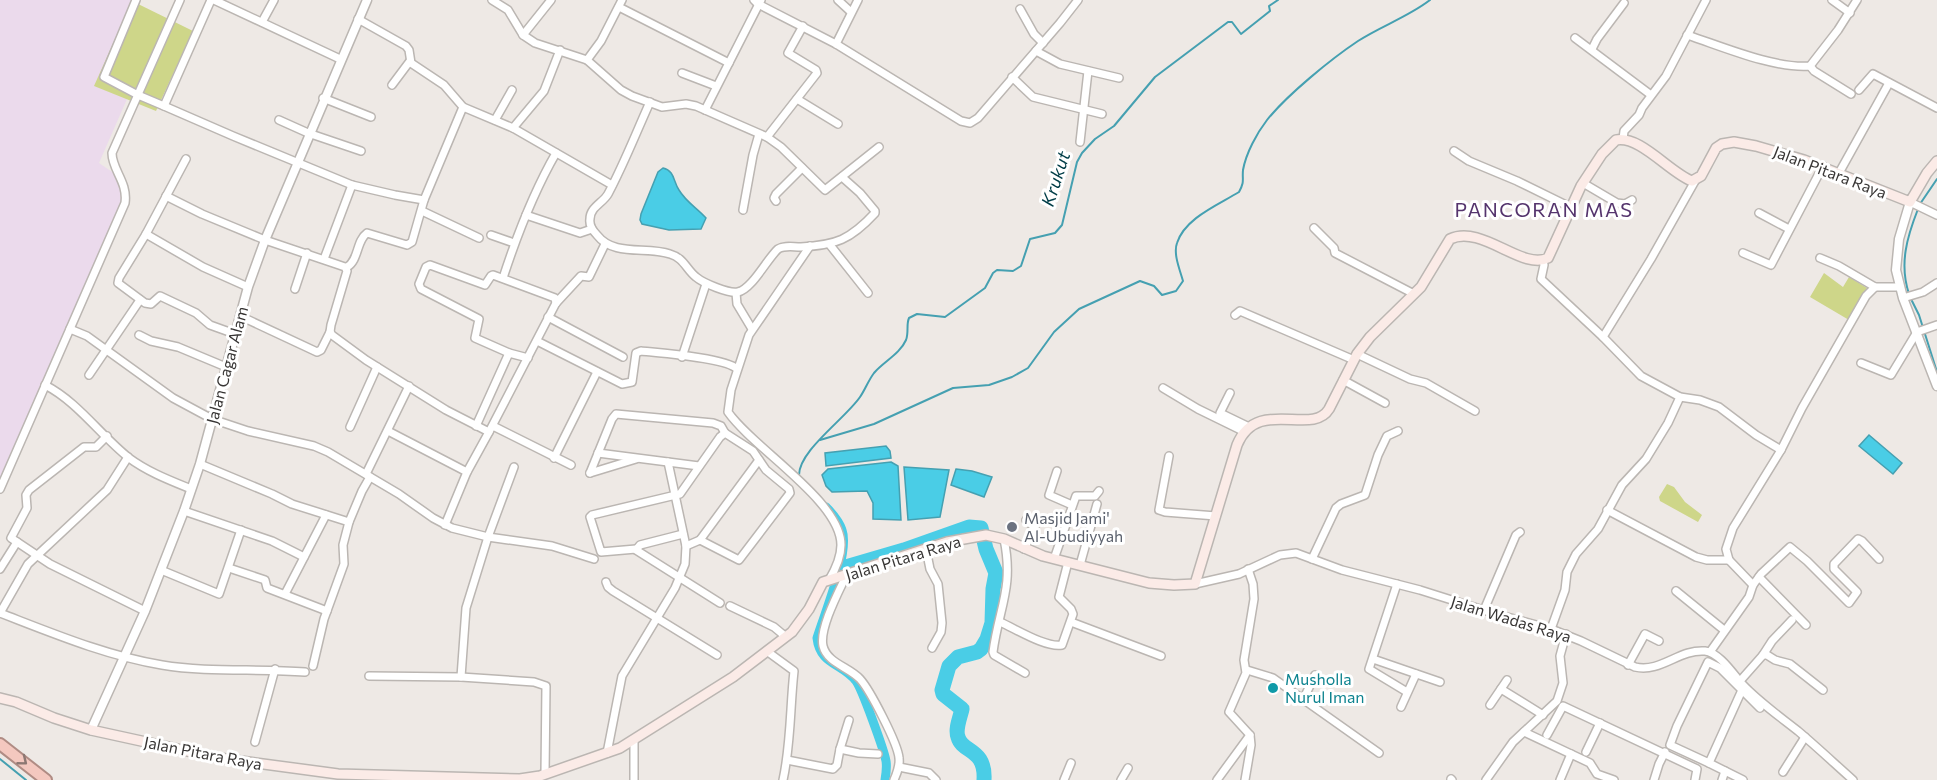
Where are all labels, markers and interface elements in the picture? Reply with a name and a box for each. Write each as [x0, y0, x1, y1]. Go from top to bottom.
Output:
street label: Jalan Pitara Raya [1771, 141, 1889, 202]
water label: Krukut [1036, 148, 1074, 209]
district label: PANCORAN MAS [1454, 197, 1634, 221]
street label: Jalan Cagar Alam [202, 304, 251, 426]
place label: Masjid Jami' Al-Ubudiyyah [1024, 508, 1123, 545]
marker: Masjid Jami' Al-Ubudiyyah [1005, 520, 1019, 534]
street label: Jalan Pitara Raya [843, 531, 963, 584]
street label: Jalan Wadas Raya [1449, 591, 1574, 646]
place label: Musholla Nurul Iman [1285, 669, 1364, 706]
marker: Musholla Nurul Iman [1266, 681, 1280, 695]
street label: Jalan Pitara Raya [142, 732, 264, 773]
one-way arrow [16, 754, 27, 765]

